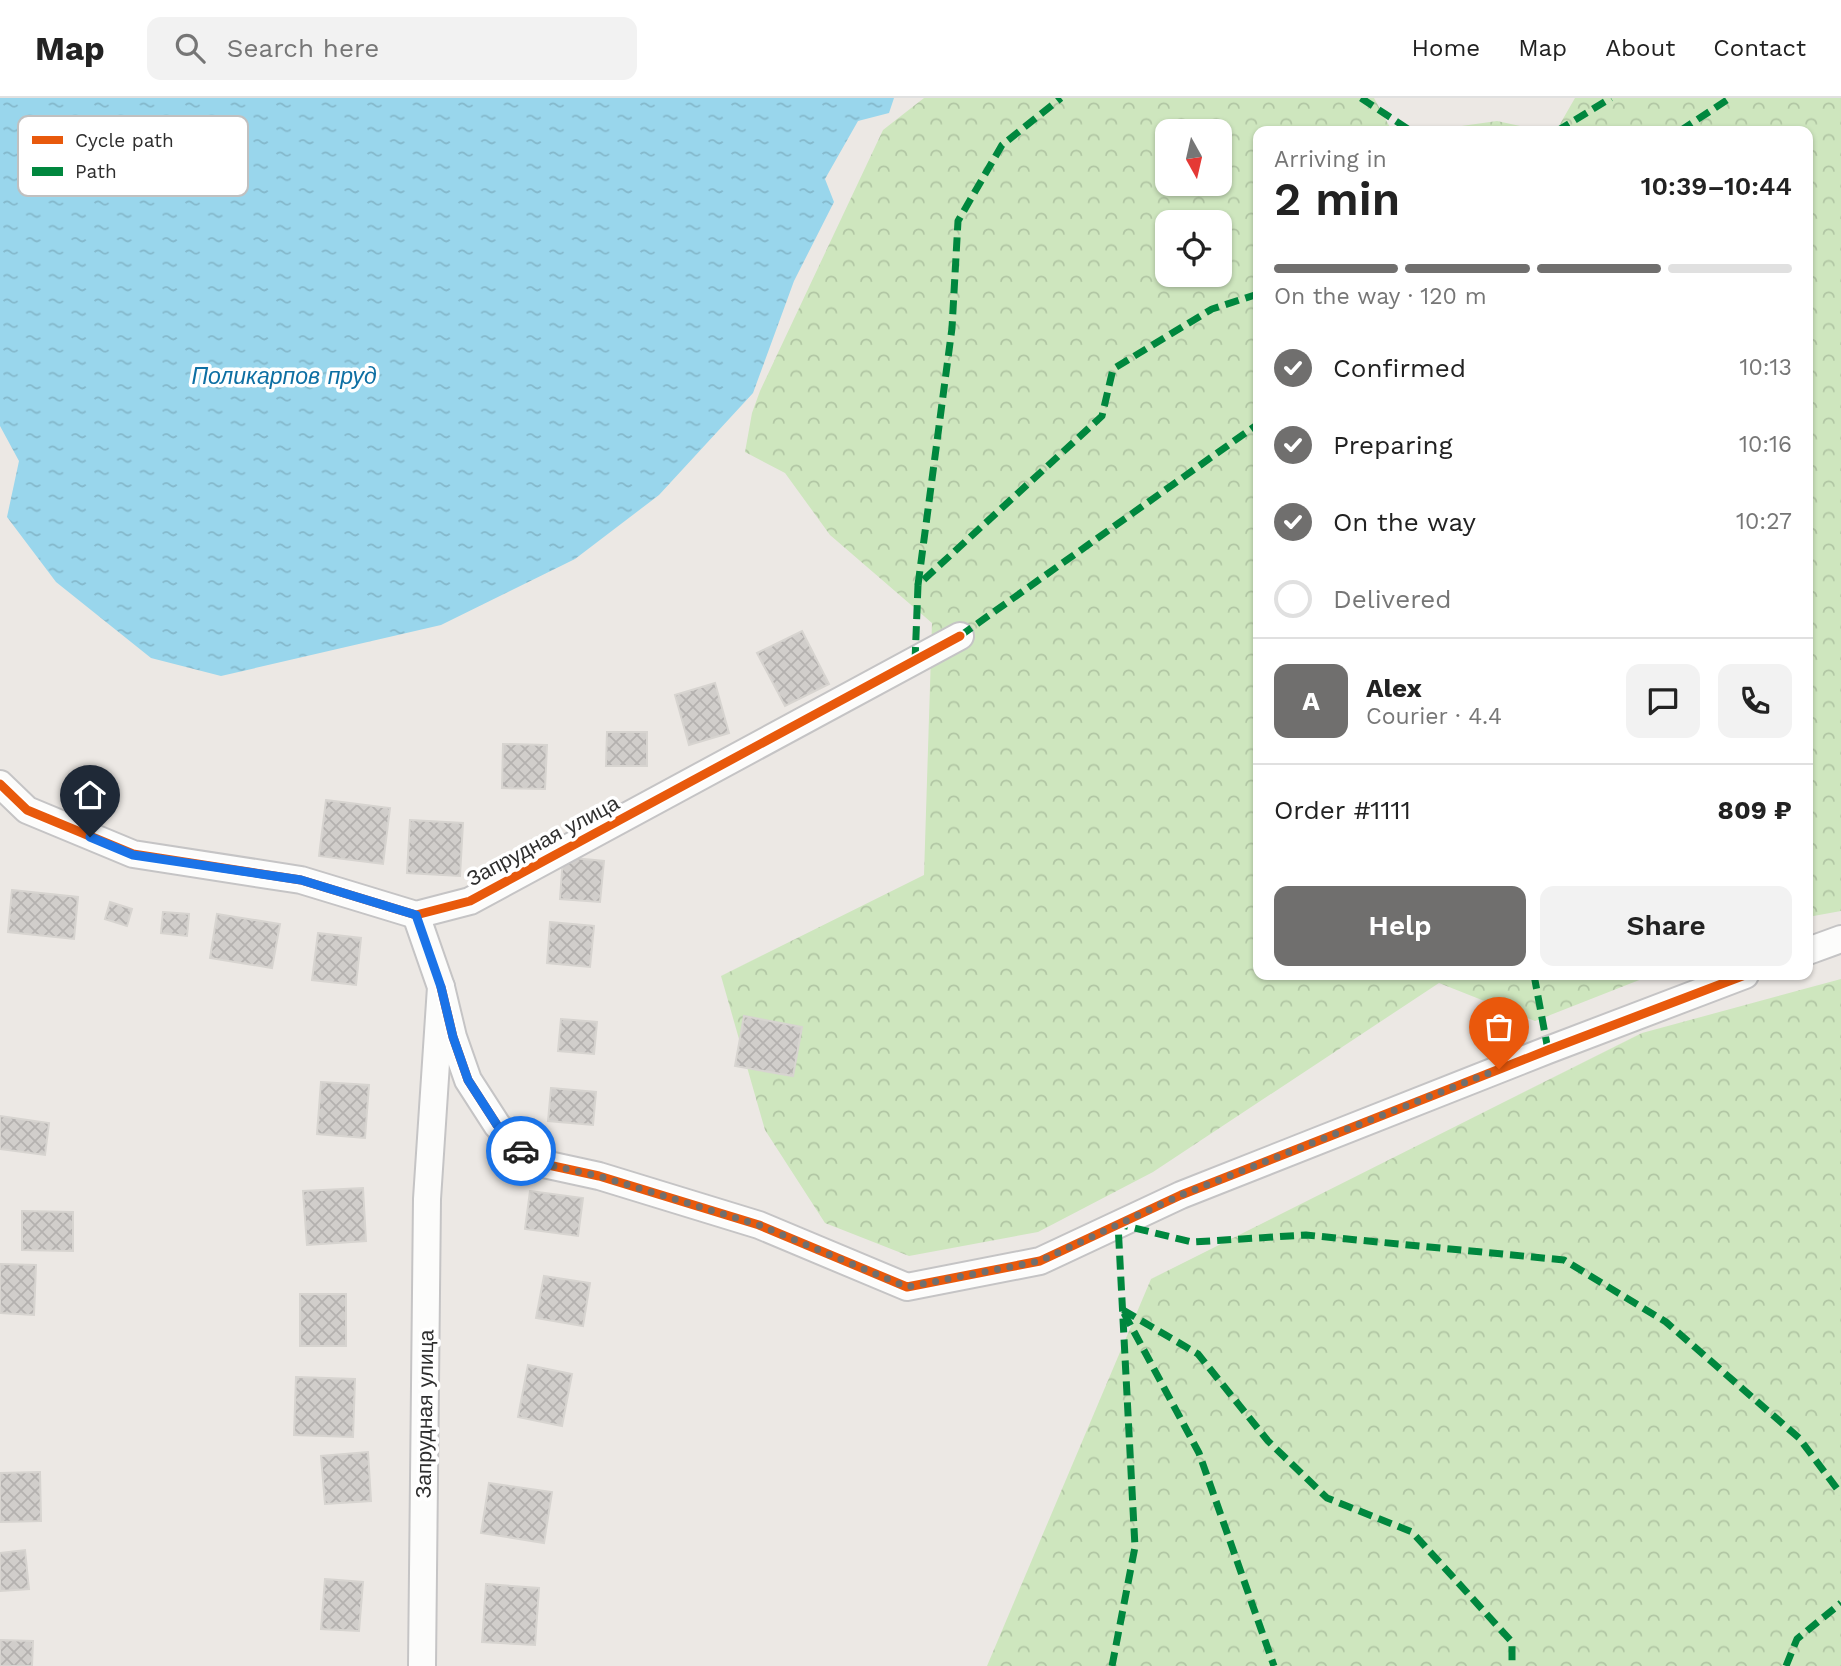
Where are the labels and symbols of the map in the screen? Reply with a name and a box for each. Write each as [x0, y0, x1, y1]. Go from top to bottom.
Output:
legend [18, 116, 248, 196]
north arrow [1155, 119, 1232, 196]
text: Cycle path [75, 129, 174, 152]
text: Path [75, 160, 117, 183]
water label: Поликарпов пруд [191, 363, 377, 390]
pin [60, 765, 120, 837]
street label: Запрудная улица [462, 790, 623, 891]
pin [1469, 997, 1529, 1069]
courier [486, 1116, 556, 1186]
street label: Запрудная улица [411, 1329, 438, 1499]

